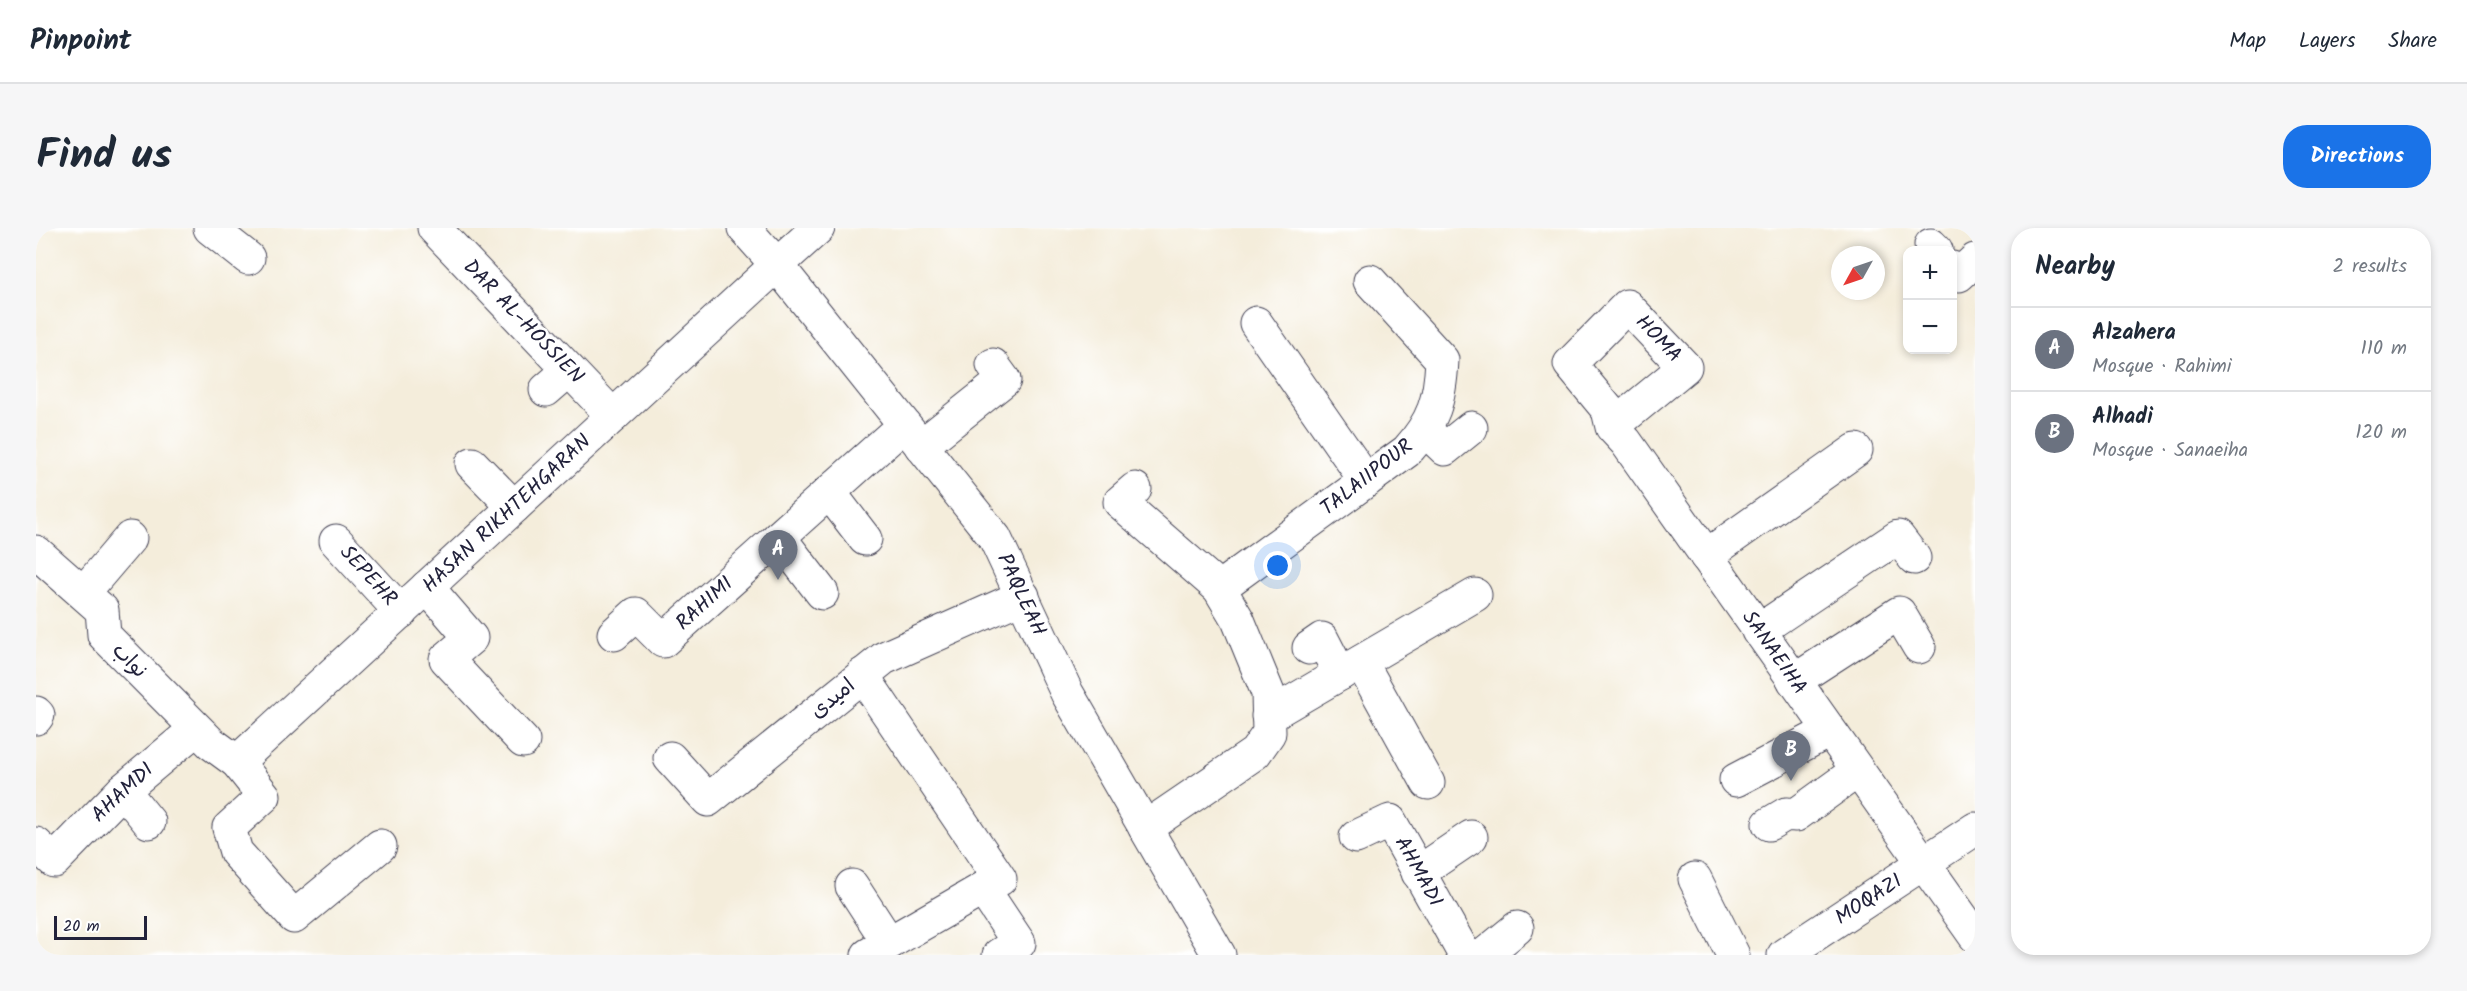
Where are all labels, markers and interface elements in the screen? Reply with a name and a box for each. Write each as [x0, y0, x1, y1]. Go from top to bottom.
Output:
text: Pinpoint [30, 19, 131, 64]
text: Map [2229, 25, 2266, 58]
text: Layers [2299, 25, 2355, 58]
text: Share [2388, 25, 2437, 58]
text: Find us [36, 123, 172, 190]
button: Directions [2283, 125, 2431, 188]
north arrow [1831, 246, 1885, 300]
map controls [1903, 246, 1957, 354]
button: + [1903, 246, 1957, 300]
text: Nearby [2035, 246, 2115, 288]
text: 2 results [2332, 251, 2407, 283]
street label: DAR AL-HOSSIEN [454, 252, 592, 392]
button: − [1903, 300, 1957, 354]
street label: HOMA [1627, 307, 1689, 371]
text: Alzahera [2092, 316, 2176, 351]
text: A [2048, 333, 2061, 365]
text: 110 m [2361, 333, 2407, 365]
text: Mosque · Rahimi [2092, 351, 2231, 383]
text: Alhadi [2092, 400, 2153, 435]
text: B [2048, 417, 2061, 449]
text: 120 m [2355, 417, 2407, 449]
street label: HASAN RIKHTEHGARAN [415, 427, 599, 601]
street label: TALAIIPOUR [1313, 431, 1421, 525]
text: Mosque · Sanaeiha [2092, 435, 2248, 467]
pin: A [758, 530, 798, 580]
street label: SEPEHR [331, 538, 405, 614]
street label: PAQLEAH [987, 548, 1055, 642]
your location [1263, 551, 1292, 580]
street label: RAHIMI [668, 569, 742, 639]
street label: SANAEIHA [1733, 604, 1815, 702]
street label: نواب [103, 635, 155, 687]
street label: امیدی [803, 670, 863, 728]
pin: B [1772, 732, 1810, 781]
street label: AHAMDI [84, 755, 162, 831]
street label: AHMADI [1385, 831, 1451, 913]
street label: MOQAZI [1828, 866, 1910, 934]
scale bar [54, 913, 147, 940]
text: 20 m [63, 914, 99, 939]

